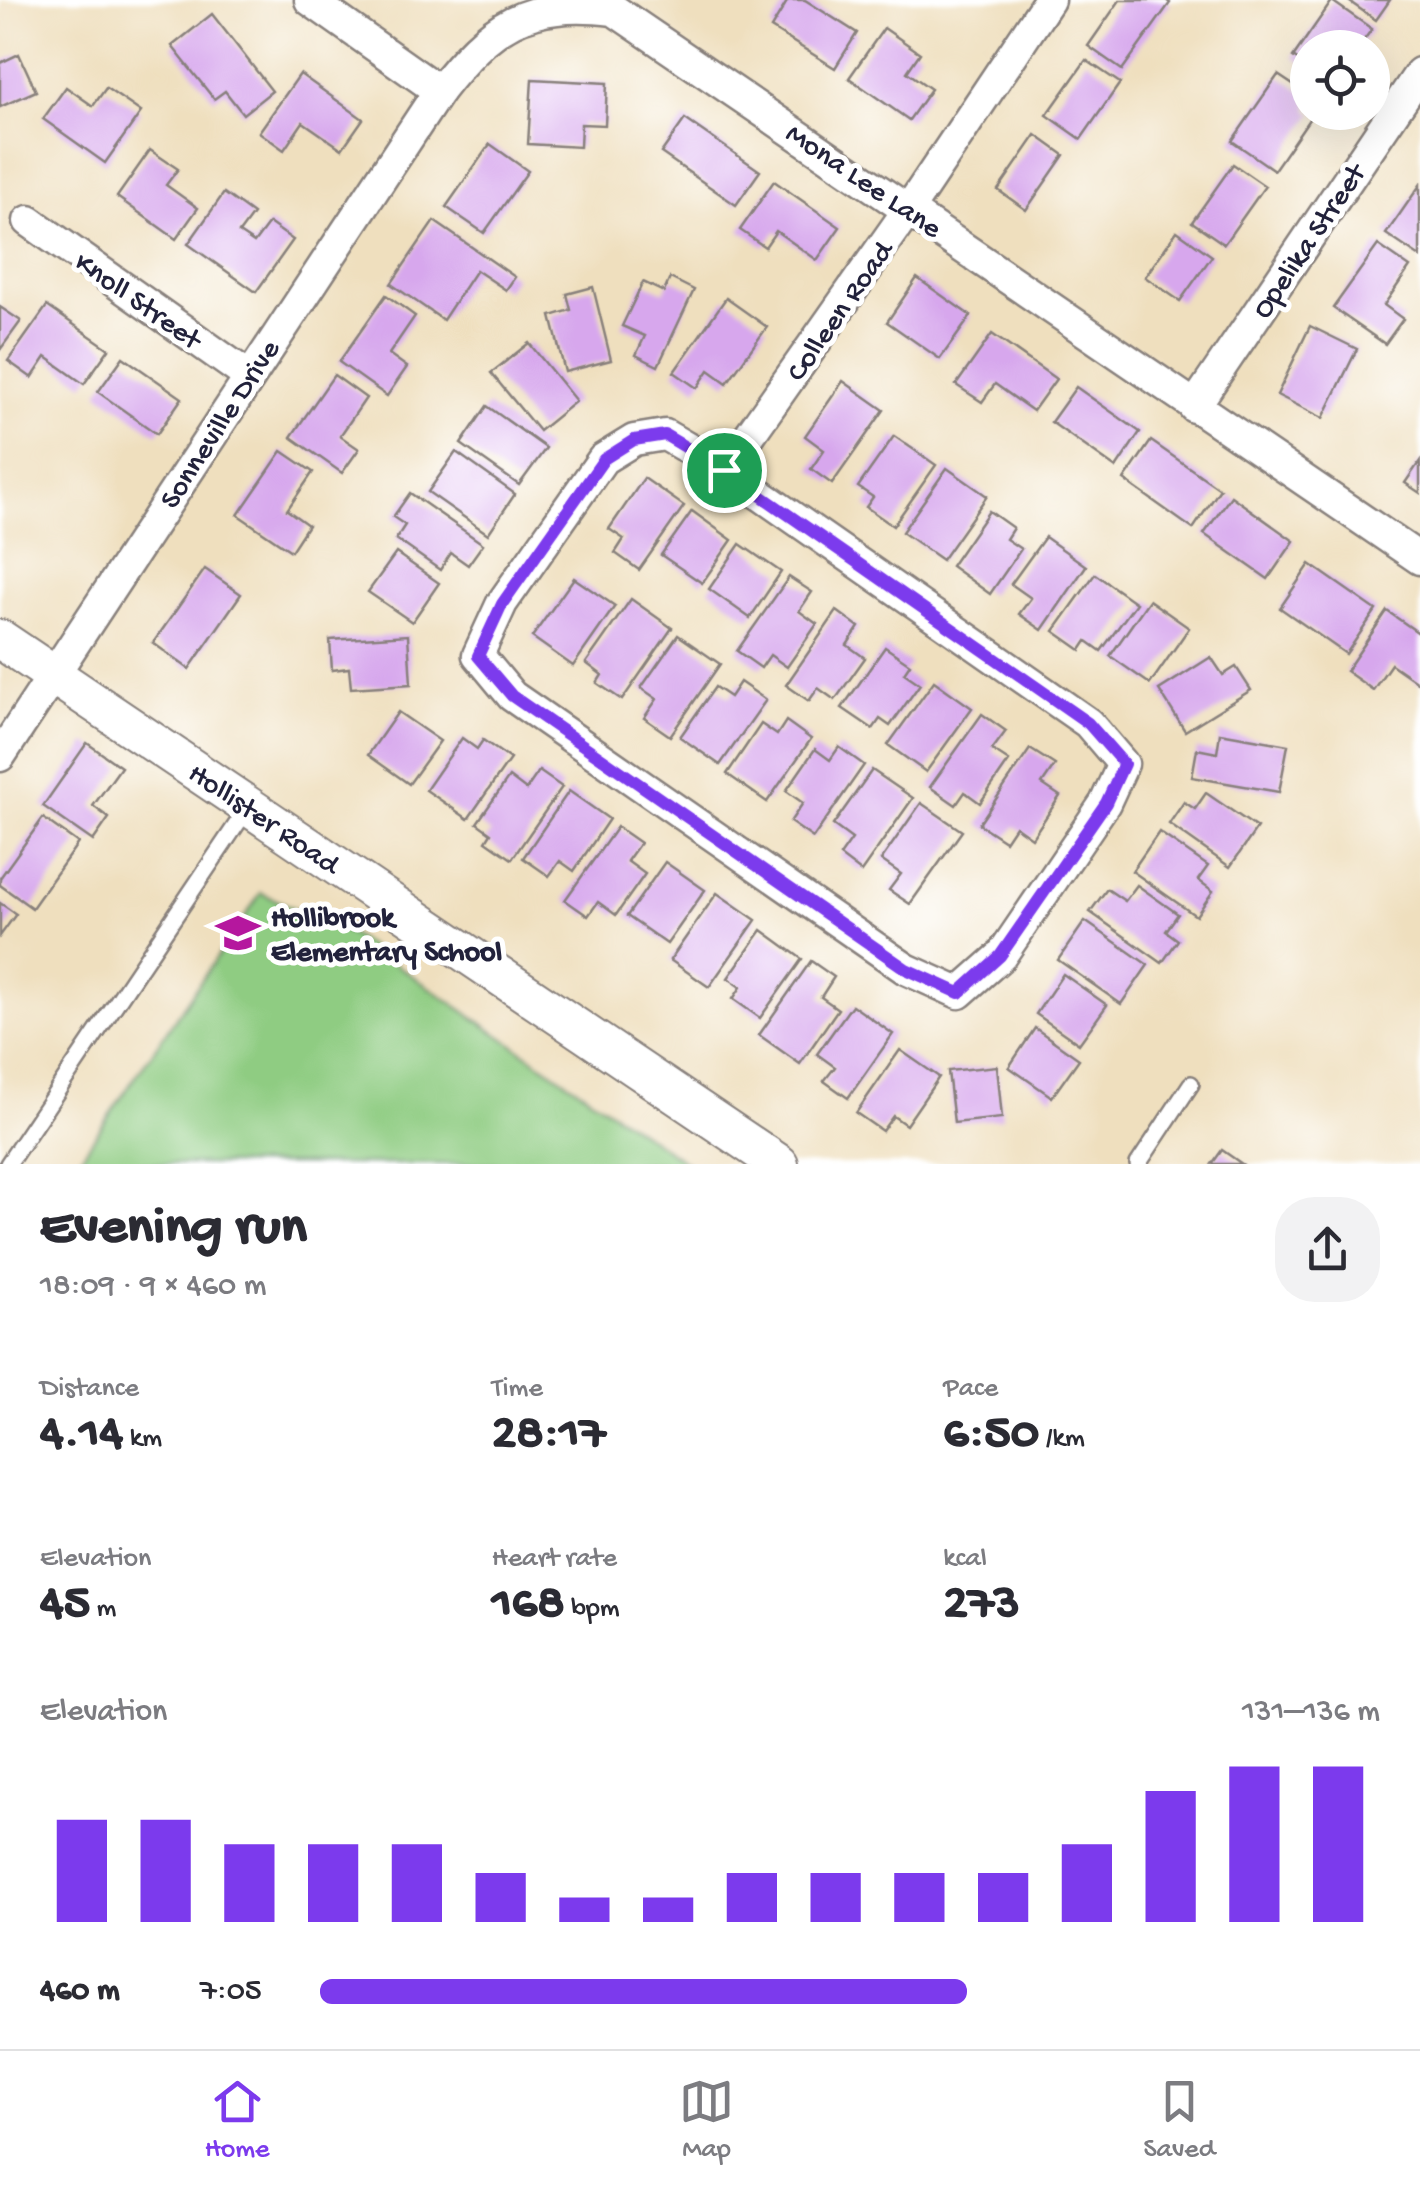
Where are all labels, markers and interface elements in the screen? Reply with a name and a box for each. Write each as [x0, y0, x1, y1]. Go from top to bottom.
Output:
map controls [1290, 30, 1390, 130]
button: locate [1290, 30, 1390, 130]
street label: Mona Lee Lane [778, 118, 948, 248]
street label: Opelika Street [1246, 156, 1377, 326]
street label: Colleen Road [781, 234, 904, 389]
street label: Knoll Street [66, 246, 209, 361]
street label: Sonneville Drive [154, 334, 290, 517]
pin [682, 428, 767, 513]
icon: arrive [697, 443, 752, 498]
street label: Hollister Road [180, 757, 347, 885]
place label: Hollibrook Elementary School [271, 903, 503, 972]
school or university icon: Hollibrook Elementary School [214, 909, 262, 957]
button: share [1275, 1197, 1380, 1302]
text: Evening run [40, 1198, 307, 1262]
text: 18:09 · 9 × 460 m [40, 1268, 266, 1306]
text: Distance [40, 1373, 139, 1406]
text: Time [492, 1373, 543, 1406]
text: Pace [943, 1373, 998, 1406]
text: 4.14 [40, 1406, 123, 1465]
text: 28:17 [492, 1406, 605, 1465]
text: 6:50 [943, 1406, 1039, 1465]
text: km [123, 1423, 162, 1456]
text: /km [1039, 1423, 1085, 1456]
text: Elevation [40, 1543, 151, 1576]
text: Heart rate [492, 1543, 617, 1576]
text: kcal [943, 1543, 987, 1576]
text: 45 [40, 1576, 90, 1635]
text: 168 [492, 1576, 565, 1635]
text: 273 [943, 1576, 1020, 1635]
text: m [90, 1593, 116, 1626]
text: bpm [565, 1593, 620, 1626]
text: Elevation [40, 1694, 167, 1732]
text: 131–136 m [1242, 1694, 1380, 1732]
text: 460 m [40, 1973, 120, 2011]
text: 7:05 [200, 1973, 262, 2011]
tab: Home [205, 2074, 270, 2167]
tab: Map [679, 2074, 734, 2167]
tab: Saved [1143, 2074, 1215, 2167]

